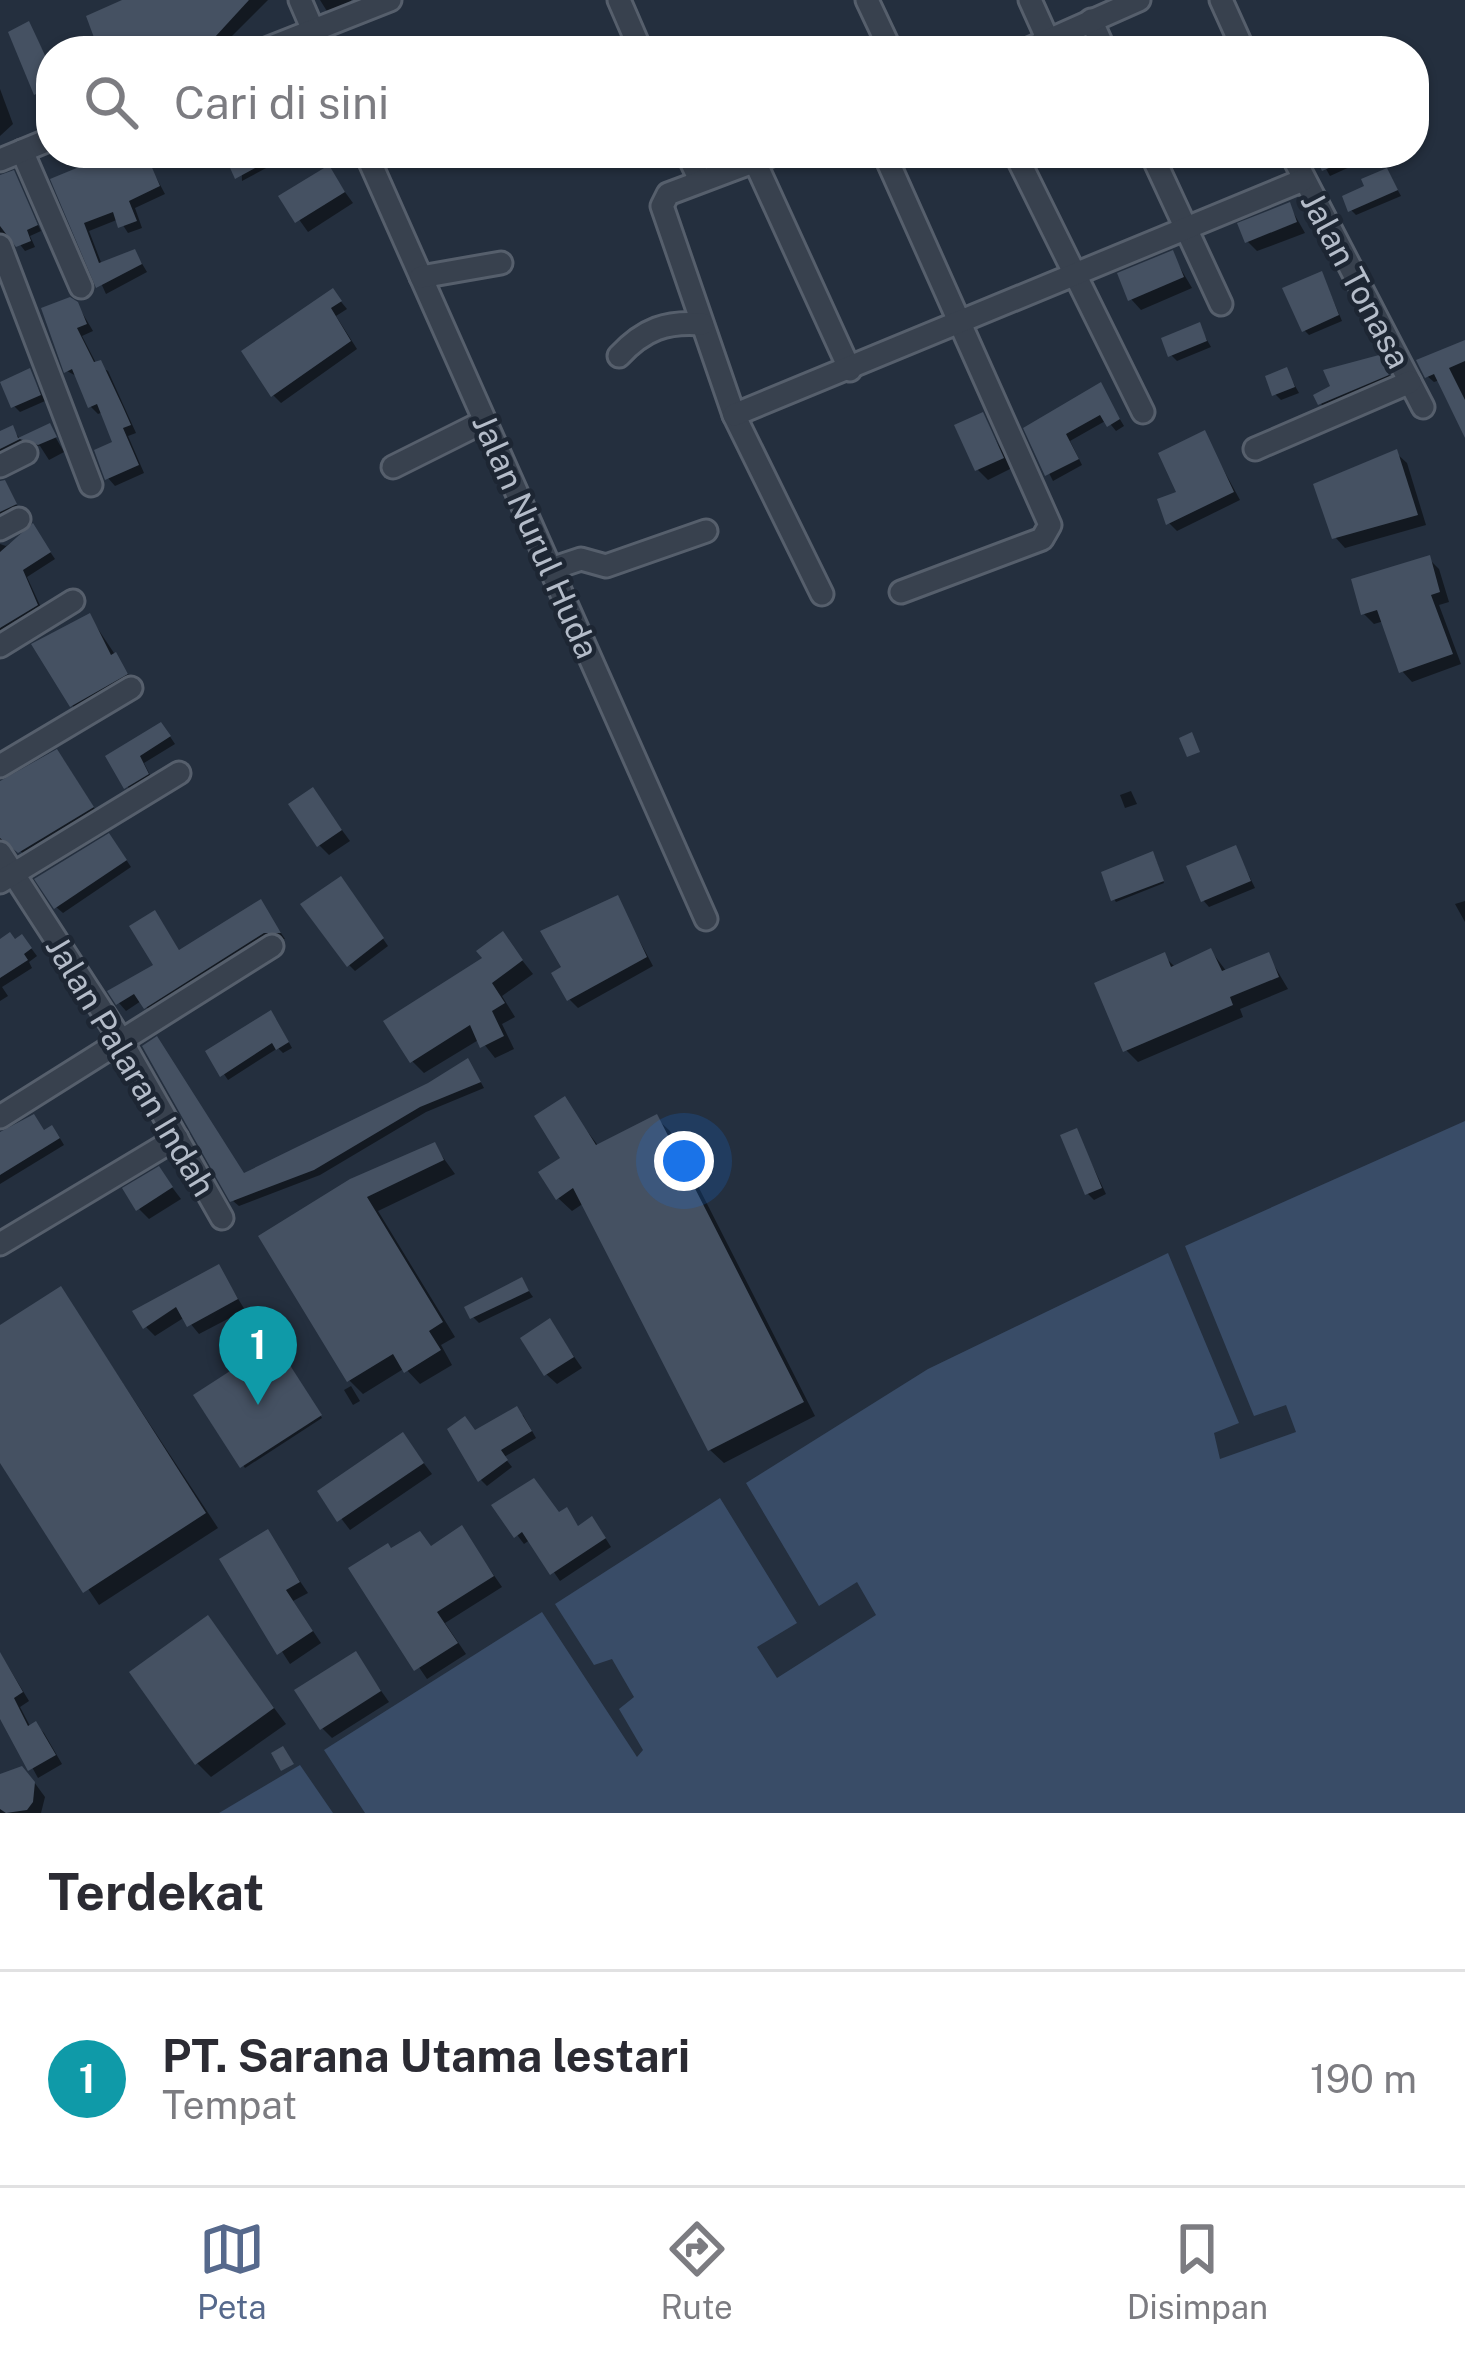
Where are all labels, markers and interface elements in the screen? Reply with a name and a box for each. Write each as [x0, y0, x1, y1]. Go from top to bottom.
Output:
search box [36, 36, 1429, 168]
icon: search [78, 69, 144, 135]
text: Cari di sini [174, 76, 389, 129]
street label: Jalan Tonasa [1294, 185, 1418, 375]
street label: Jalan Nurul Huda [465, 408, 607, 664]
street label: Jalan Palaran Indah [38, 929, 224, 1203]
your location [654, 1131, 714, 1191]
pin: 1 [219, 1306, 297, 1405]
text: Terdekat [48, 1862, 264, 1921]
text: PT. Sarana Utama lestari [162, 2029, 690, 2082]
text: 1 [79, 2056, 95, 2102]
text: 190 m [1310, 2056, 1417, 2102]
text: Tempat [162, 2082, 297, 2128]
tab: Peta [197, 2216, 267, 2326]
tab: Rute [660, 2216, 733, 2326]
tab: Disimpan [1127, 2216, 1268, 2326]

